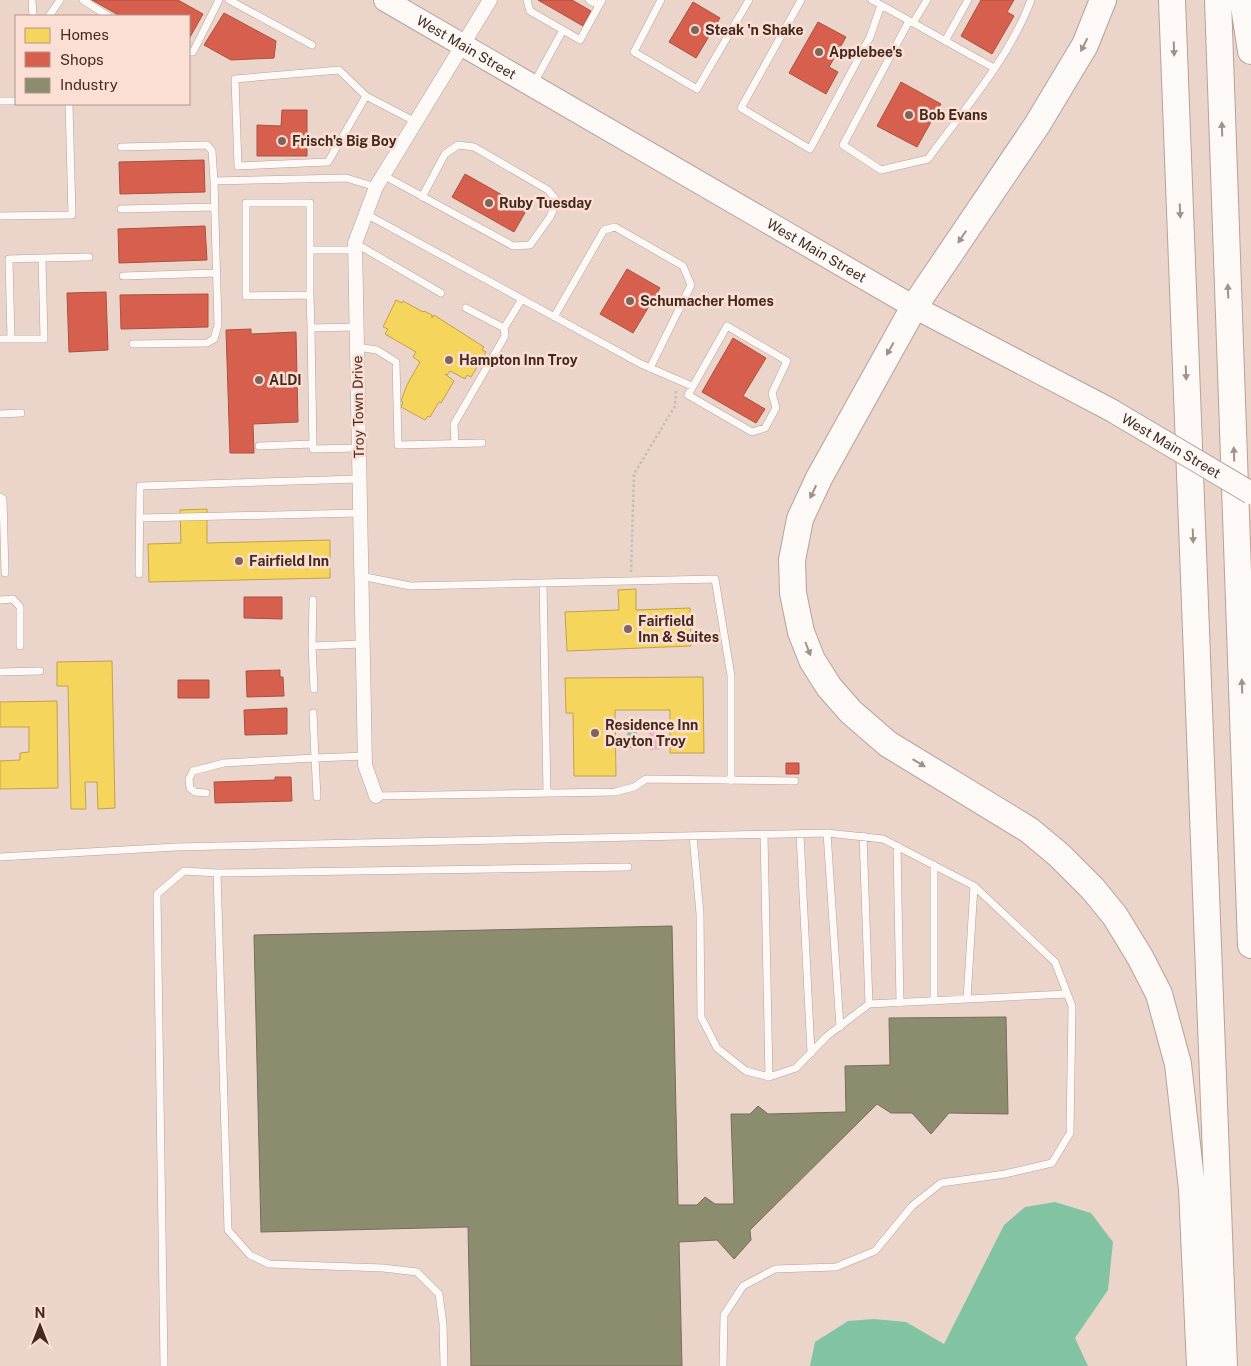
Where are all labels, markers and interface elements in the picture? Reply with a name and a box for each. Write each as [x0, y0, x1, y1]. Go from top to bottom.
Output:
street label: West Main Street [414, 12, 519, 82]
legend [15, 15, 190, 105]
place label: Steak 'n Shake [705, 22, 804, 38]
marker: Steak 'n Shake [689, 24, 701, 36]
text: Homes [60, 26, 109, 43]
one-way arrow [1080, 38, 1088, 52]
one-way arrow [1170, 41, 1178, 57]
place label: Applebee's [829, 44, 902, 60]
marker: Applebee's [813, 46, 825, 58]
text: Shops [60, 51, 104, 68]
text: Industry [60, 76, 118, 93]
place label: Bob Evans [919, 107, 988, 123]
marker: Bob Evans [903, 109, 915, 121]
one-way arrow [1218, 121, 1226, 137]
place label: Frisch's Big Boy [292, 133, 397, 149]
marker: Frisch's Big Boy [276, 135, 288, 147]
place label: Ruby Tuesday [499, 195, 592, 211]
marker: Ruby Tuesday [483, 197, 495, 209]
one-way arrow [1176, 203, 1184, 219]
street label: West Main Street [764, 215, 869, 286]
one-way arrow [957, 230, 967, 244]
one-way arrow [1224, 283, 1232, 299]
place label: Schumacher Homes [640, 293, 774, 309]
marker: Schumacher Homes [624, 295, 636, 307]
one-way arrow [886, 342, 895, 356]
place label: Hampton Inn Troy [459, 352, 578, 368]
marker: Hampton Inn Troy [443, 354, 455, 366]
street label: Troy Town Drive [349, 355, 367, 459]
one-way arrow [1183, 366, 1191, 382]
place label: ALDI [269, 372, 302, 388]
marker: ALDI [253, 374, 265, 386]
street label: West Main Street [1119, 410, 1224, 481]
one-way arrow [1229, 446, 1237, 462]
one-way arrow [808, 485, 816, 499]
one-way arrow [1189, 528, 1197, 544]
place label: Fairfield Inn [249, 553, 329, 569]
marker: Fairfield Inn [233, 555, 245, 567]
place label: Fairfield Inn & Suites [638, 613, 719, 645]
marker: Fairfield Inn & Suites [622, 623, 634, 635]
one-way arrow [804, 642, 812, 656]
one-way arrow [1238, 678, 1246, 694]
place label: Residence Inn Dayton Troy [605, 717, 698, 749]
marker: Residence Inn Dayton Troy [589, 727, 601, 739]
one-way arrow [912, 759, 925, 768]
north arrow [15, 1301, 65, 1351]
text: N [35, 1305, 45, 1321]

